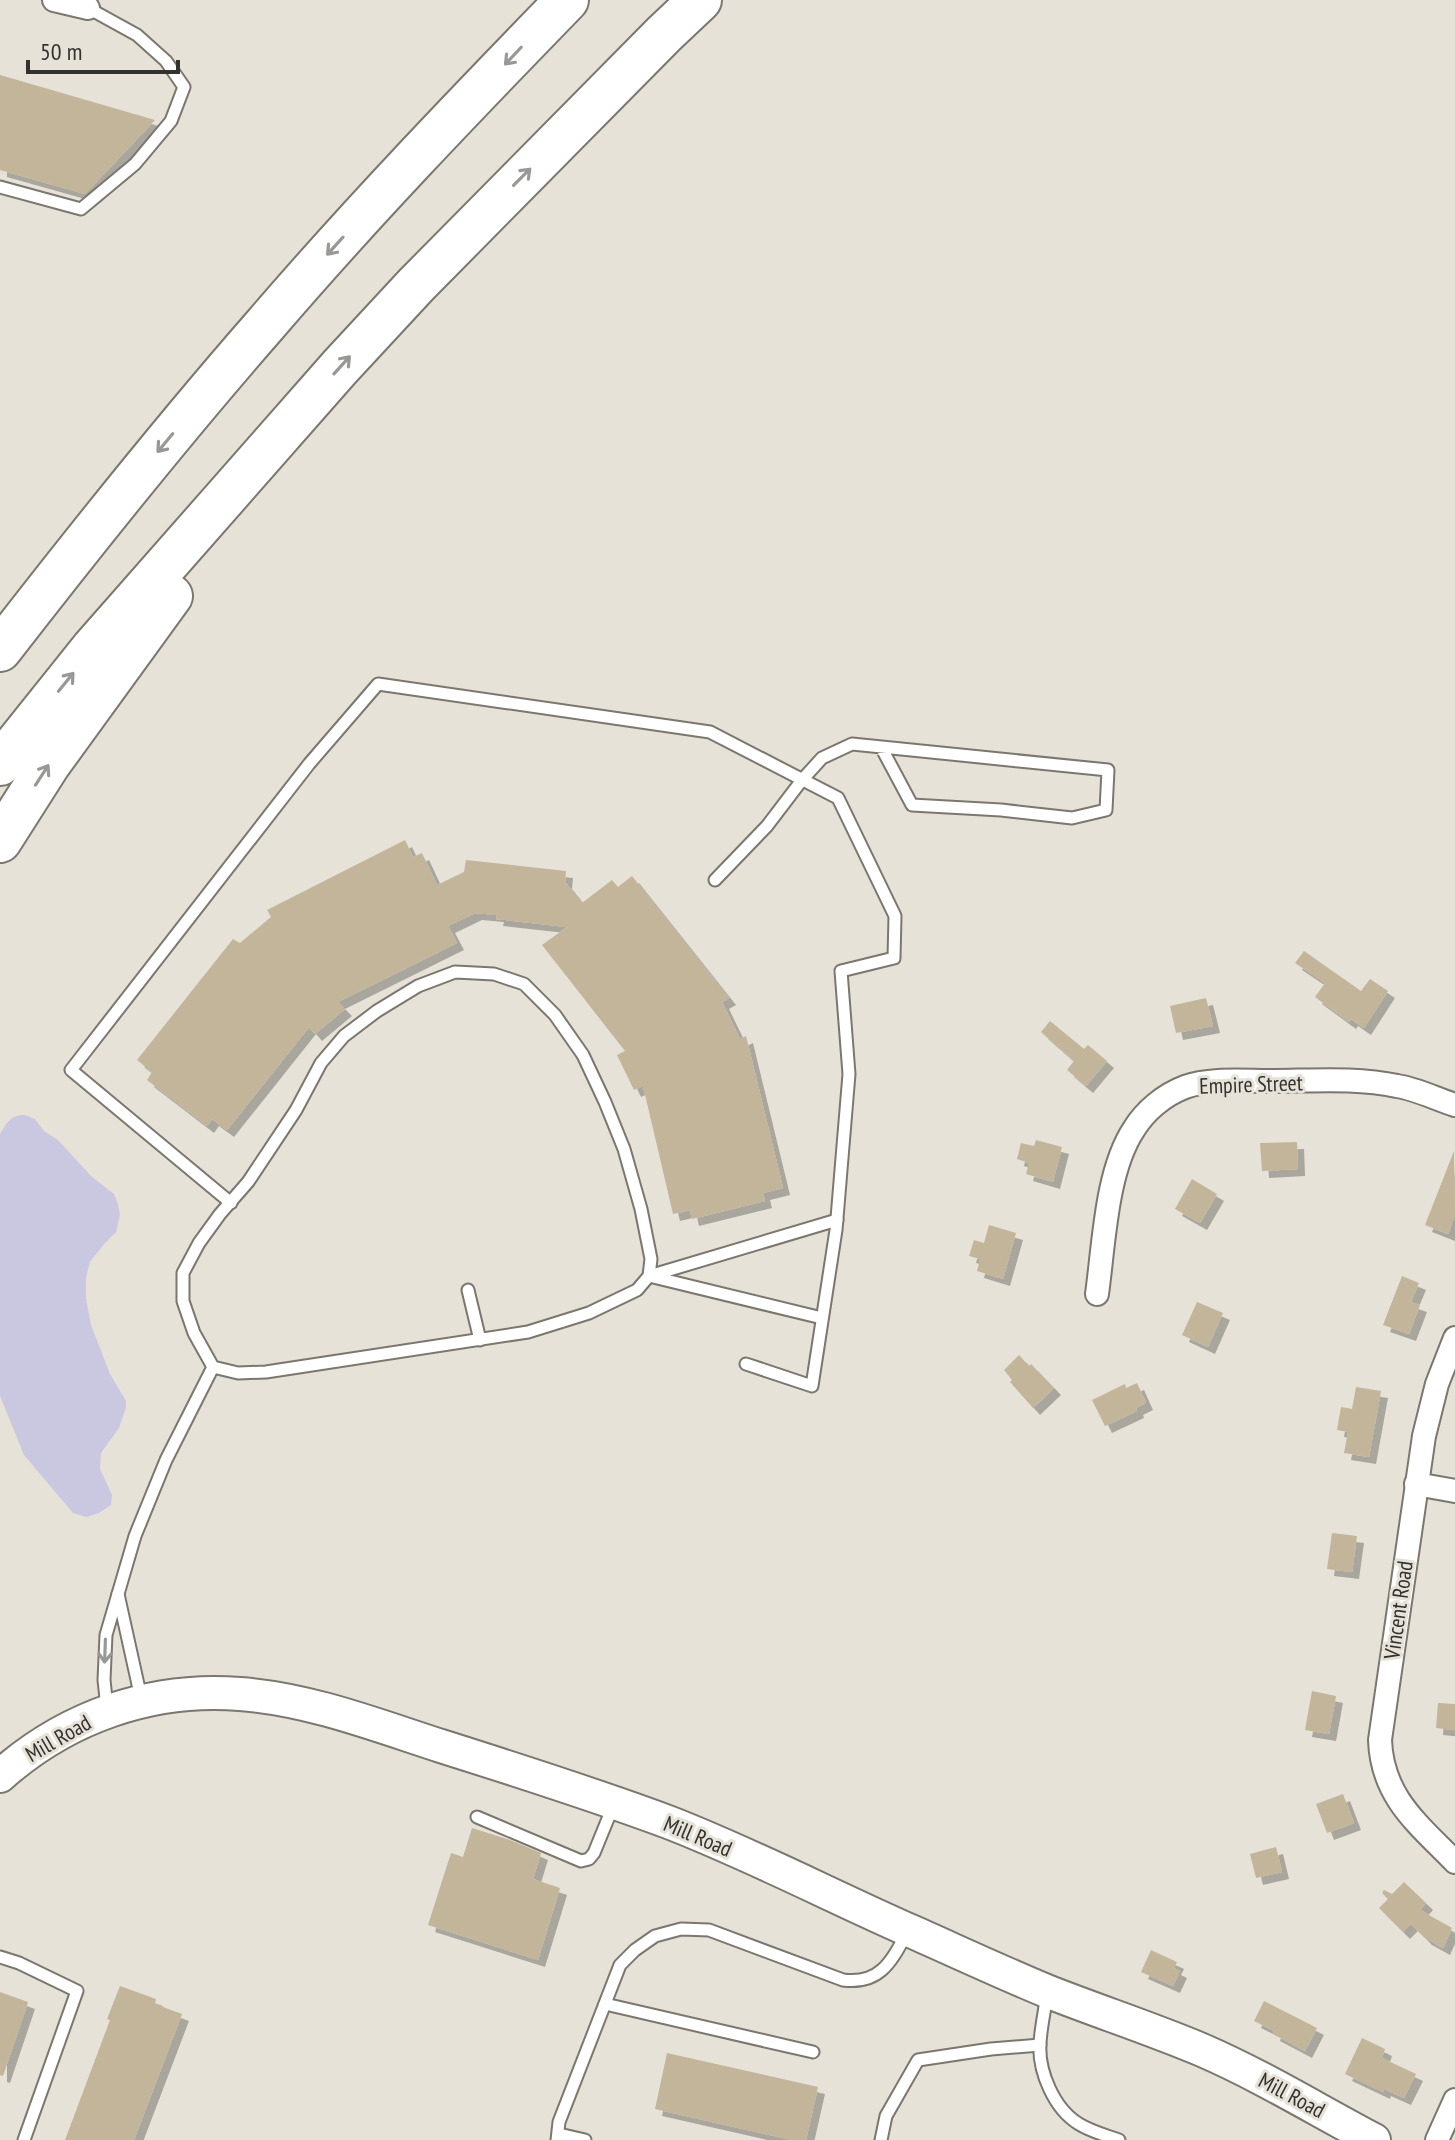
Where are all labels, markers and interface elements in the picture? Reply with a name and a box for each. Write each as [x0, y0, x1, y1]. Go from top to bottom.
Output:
scale bar [28, 24, 178, 74]
text: 50 m [40, 36, 82, 67]
one-way arrow [503, 46, 522, 66]
one-way arrow [512, 168, 531, 187]
one-way arrow [326, 235, 344, 255]
one-way arrow [332, 355, 350, 375]
one-way arrow [156, 432, 174, 453]
one-way arrow [57, 672, 75, 692]
one-way arrow [35, 764, 51, 787]
street label: Empire Street [1199, 1068, 1303, 1100]
street label: Vincent Road [1377, 1559, 1419, 1662]
one-way arrow [98, 1637, 113, 1664]
street label: Mill Road [20, 1708, 96, 1768]
street label: Mill Road [660, 1809, 736, 1863]
street label: Mill Road [1254, 2066, 1330, 2124]

